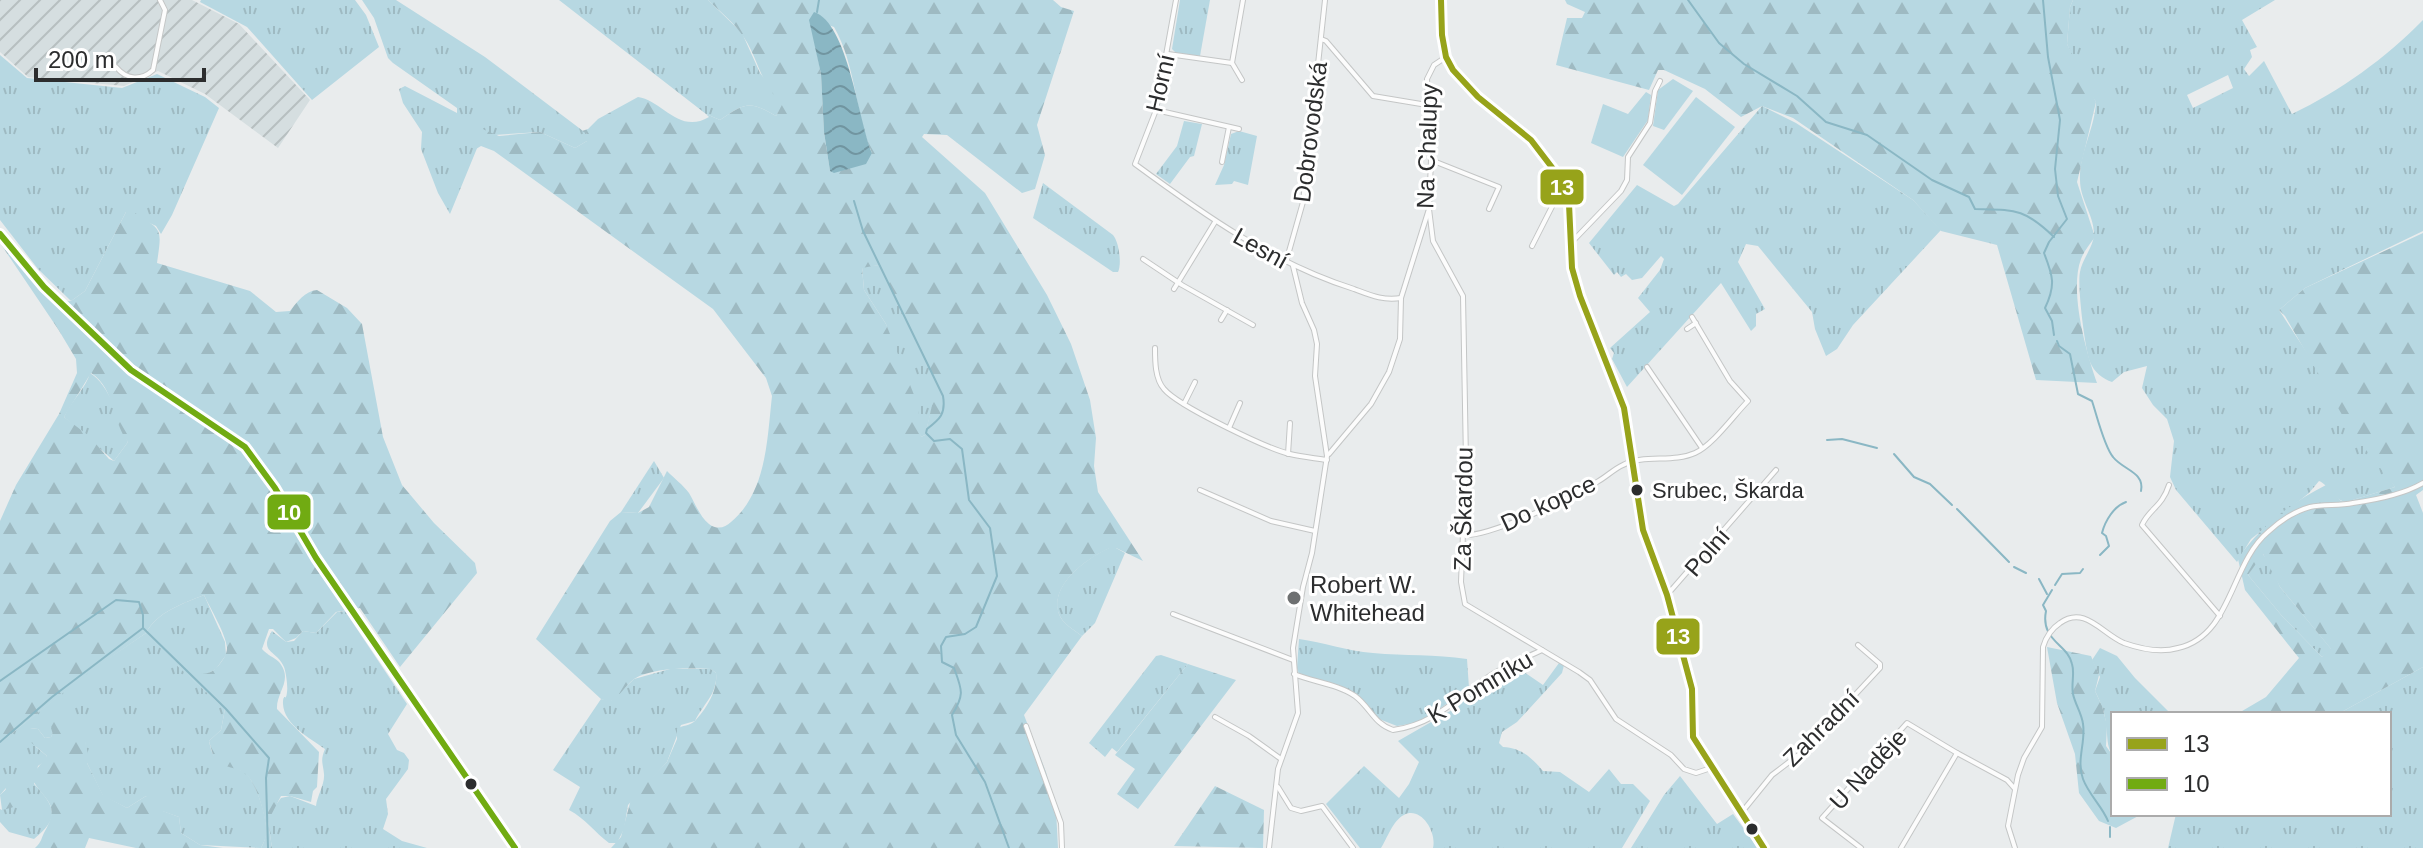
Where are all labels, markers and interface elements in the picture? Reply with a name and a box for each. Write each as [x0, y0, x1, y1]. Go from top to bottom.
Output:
scale bar [36, 32, 204, 82]
text: 200 m [48, 46, 115, 73]
street label: Horní [1140, 51, 1180, 115]
street label: Dobrovodská [1288, 60, 1332, 204]
street label: Na Chalupy [1411, 83, 1443, 209]
line badge: 13 [1539, 168, 1585, 206]
text: 13 [1550, 175, 1574, 200]
street label: Lesní [1229, 222, 1294, 274]
street label: Za Škardou [1448, 447, 1478, 571]
street label: Do kopce [1496, 469, 1600, 537]
place label: Srubec, Škarda [1652, 478, 1804, 503]
marker: Srubec, Škarda [1629, 482, 1645, 498]
line badge: 10 [266, 493, 312, 531]
text: 10 [277, 500, 301, 525]
street label: Polní [1679, 522, 1735, 581]
place label: Robert W. Whitehead [1310, 571, 1425, 626]
marker: Robert W. Whitehead [1285, 589, 1303, 607]
line badge: 13 [1655, 617, 1701, 656]
text: 13 [1666, 624, 1690, 649]
street label: K Pomníku [1423, 645, 1537, 729]
street label: Zahradní [1777, 684, 1865, 772]
legend [2111, 712, 2391, 816]
street label: U Naděje [1824, 723, 1912, 815]
text: 13 [2183, 730, 2210, 757]
text: 10 [2183, 770, 2210, 797]
unlabelled marker [463, 776, 479, 792]
unlabelled marker [1744, 821, 1760, 837]

